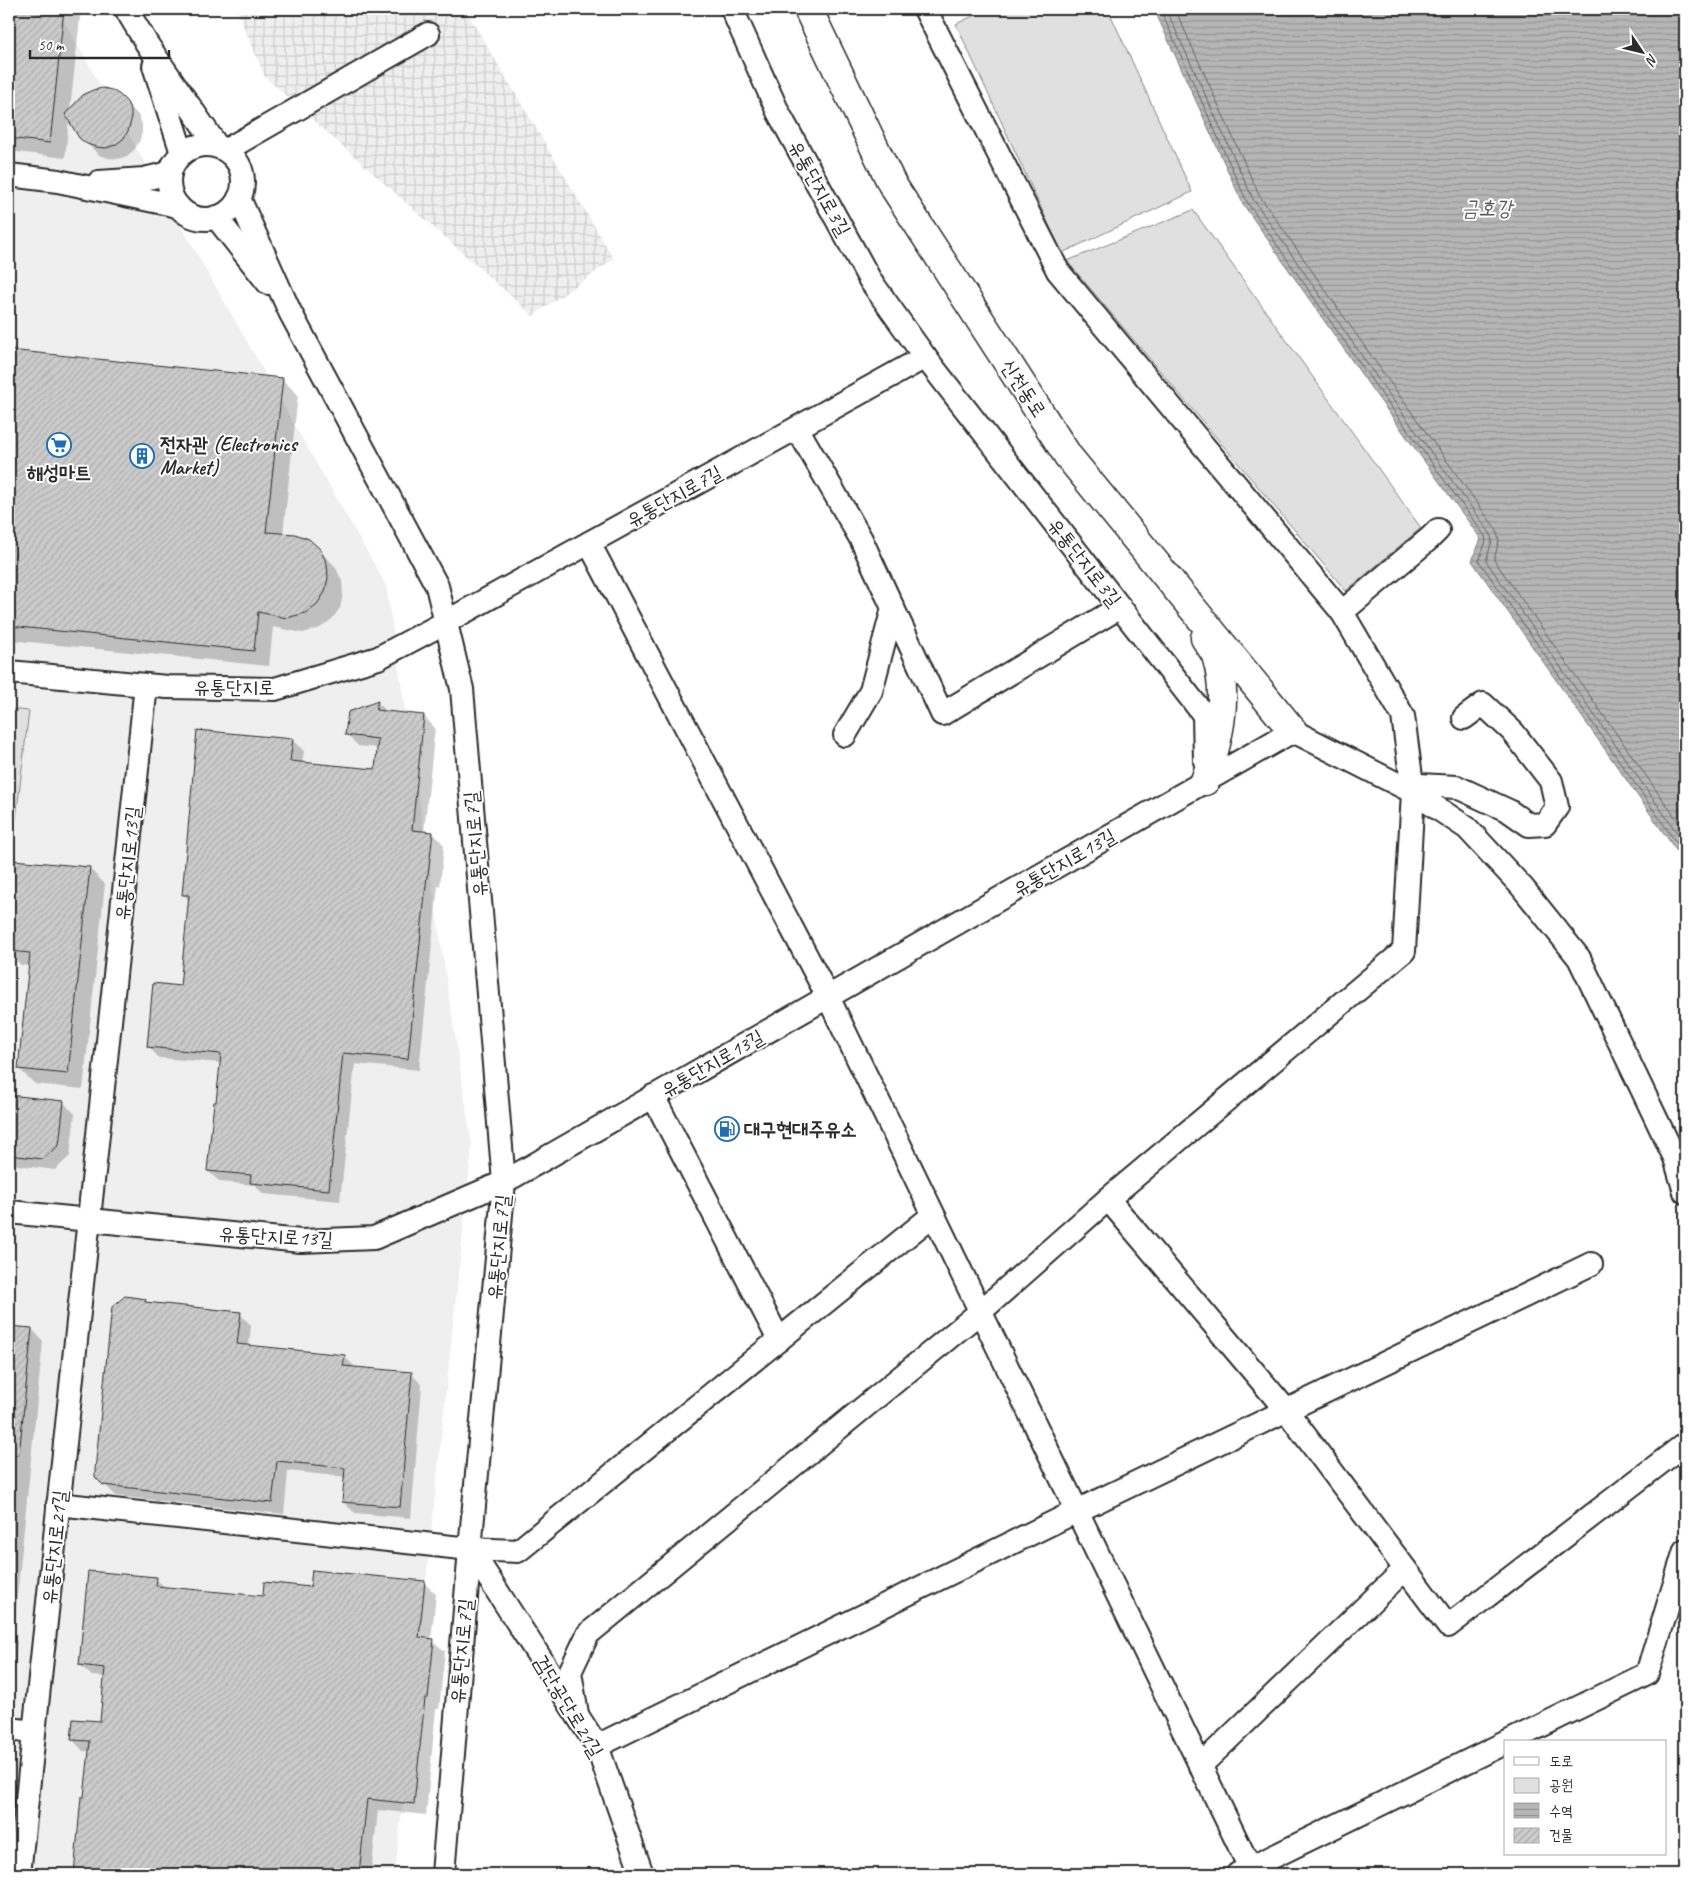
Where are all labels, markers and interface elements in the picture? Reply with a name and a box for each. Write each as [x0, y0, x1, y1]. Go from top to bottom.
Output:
scale bar [30, 28, 169, 60]
north arrow [1616, 28, 1666, 78]
text: 50 m [38, 36, 65, 55]
text: N [1641, 51, 1662, 70]
street label: 유통단지로3길 [783, 136, 856, 240]
water label: 금호강 [1462, 195, 1514, 221]
street label: 신천동로 [996, 354, 1052, 422]
supermarket icon: 해성마트 [46, 432, 72, 458]
place label: 전자관 (Electronics Market) [160, 432, 299, 480]
building icon: 전자관 (Electronics Market) [129, 443, 155, 469]
place label: 해성마트 [27, 460, 91, 485]
street label: 유통단지로7길 [622, 460, 726, 533]
street label: 유통단지로3길 [1042, 513, 1127, 612]
street label: 유통단지로 [194, 675, 274, 700]
street label: 유통단지로7길 [458, 790, 493, 898]
street label: 유통단지로13길 [109, 805, 146, 921]
street label: 유통단지로13길 [1008, 823, 1120, 902]
street label: 유통단지로13길 [656, 1024, 768, 1103]
fuel station icon: 대구현대주유소 [714, 1116, 740, 1142]
place label: 대구현대주유소 [744, 1117, 857, 1142]
street label: 유통단지로7길 [481, 1193, 516, 1301]
street label: 유통단지로13길 [218, 1221, 334, 1252]
street label: 유통단지로21길 [36, 1489, 73, 1605]
street label: 유통단지로7길 [444, 1597, 479, 1705]
street label: 검단공단로21길 [528, 1651, 609, 1762]
legend [1504, 1740, 1666, 1856]
text: 도로 [1549, 1752, 1573, 1771]
text: 공원 [1549, 1776, 1573, 1795]
text: 수역 [1549, 1802, 1573, 1821]
text: 건물 [1549, 1826, 1573, 1845]

